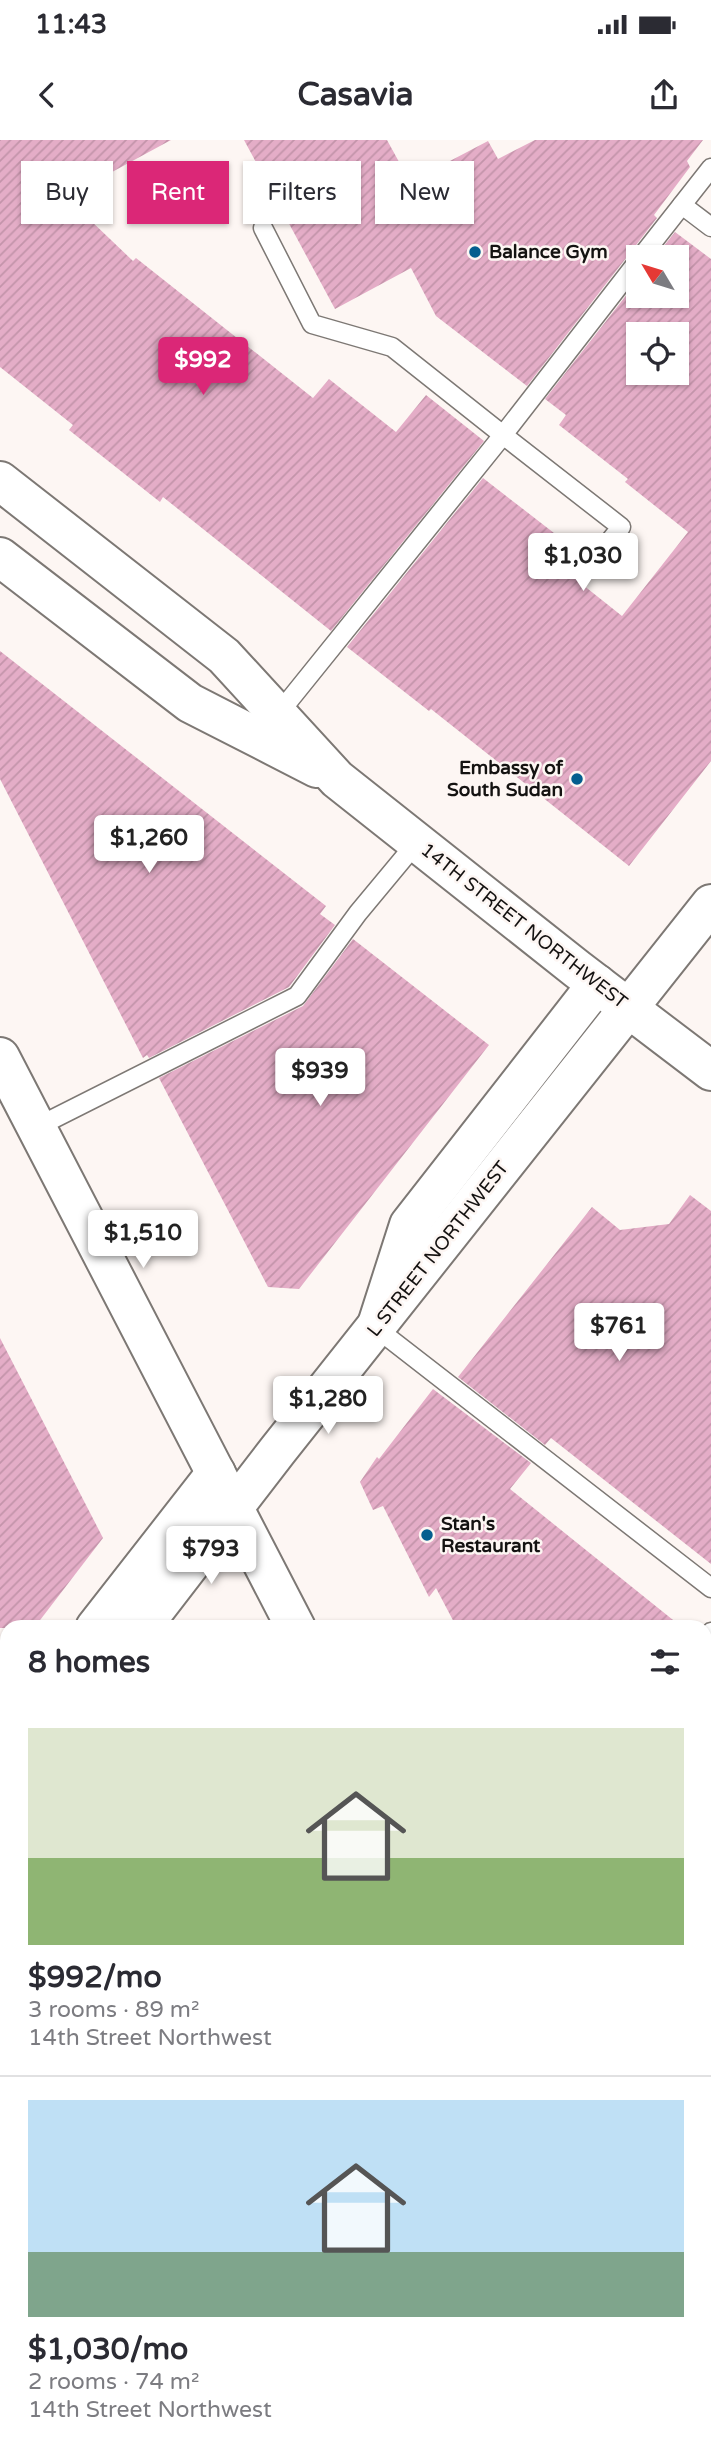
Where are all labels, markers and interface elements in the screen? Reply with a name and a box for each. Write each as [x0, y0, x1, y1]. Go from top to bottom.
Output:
text: 11:43 [35, 9, 107, 40]
icon: back [28, 76, 66, 114]
text: Casavia [297, 76, 414, 114]
icon: share [645, 76, 683, 114]
chip: Buy [21, 161, 113, 224]
chip: Rent [127, 161, 229, 224]
chip: Filters [243, 161, 361, 224]
chip: New [375, 161, 474, 224]
place label: Balance Gym [489, 241, 608, 264]
marker: Balance Gym [467, 244, 483, 260]
north arrow [626, 245, 690, 308]
map controls [626, 245, 689, 385]
button: locate [626, 322, 689, 385]
pin: $992 [162, 338, 244, 397]
text: $992 [174, 346, 232, 374]
pin: $1,030 [526, 533, 640, 593]
text: $1,030 [544, 542, 622, 570]
place label: Embassy of South Sudan [447, 757, 564, 801]
marker: Embassy of South Sudan [569, 771, 585, 787]
pin: $1,260 [92, 816, 206, 875]
text: $1,260 [110, 824, 188, 852]
street label: 14TH STREET NORTHWEST [417, 839, 632, 1014]
pin: $939 [279, 1048, 361, 1108]
text: $939 [291, 1057, 349, 1085]
street label: L STREET NORTHWEST [363, 1156, 514, 1341]
pin: $1,510 [86, 1210, 200, 1270]
text: $1,510 [104, 1219, 182, 1247]
pin: $761 [578, 1304, 660, 1363]
text: $761 [590, 1312, 648, 1340]
pin: $1,280 [271, 1376, 385, 1436]
text: $1,280 [289, 1385, 367, 1413]
place label: Stan's Restaurant [441, 1513, 541, 1557]
pin: $793 [170, 1526, 252, 1586]
marker: Stan's Restaurant [419, 1527, 435, 1543]
text: $793 [182, 1535, 240, 1563]
icon: filters [646, 1643, 684, 1681]
text: 8 homes [28, 1644, 150, 1681]
icon: home [293, 1773, 419, 1899]
text: $992/mo [28, 1959, 162, 1996]
text: 3 rooms · 89 m² [28, 1996, 199, 2024]
text: 14th Street Northwest [28, 2024, 272, 2052]
icon: home [293, 2145, 419, 2271]
text: $1,030/mo [28, 2331, 188, 2368]
text: 2 rooms · 74 m² [28, 2368, 199, 2396]
text: 14th Street Northwest [28, 2396, 272, 2424]

